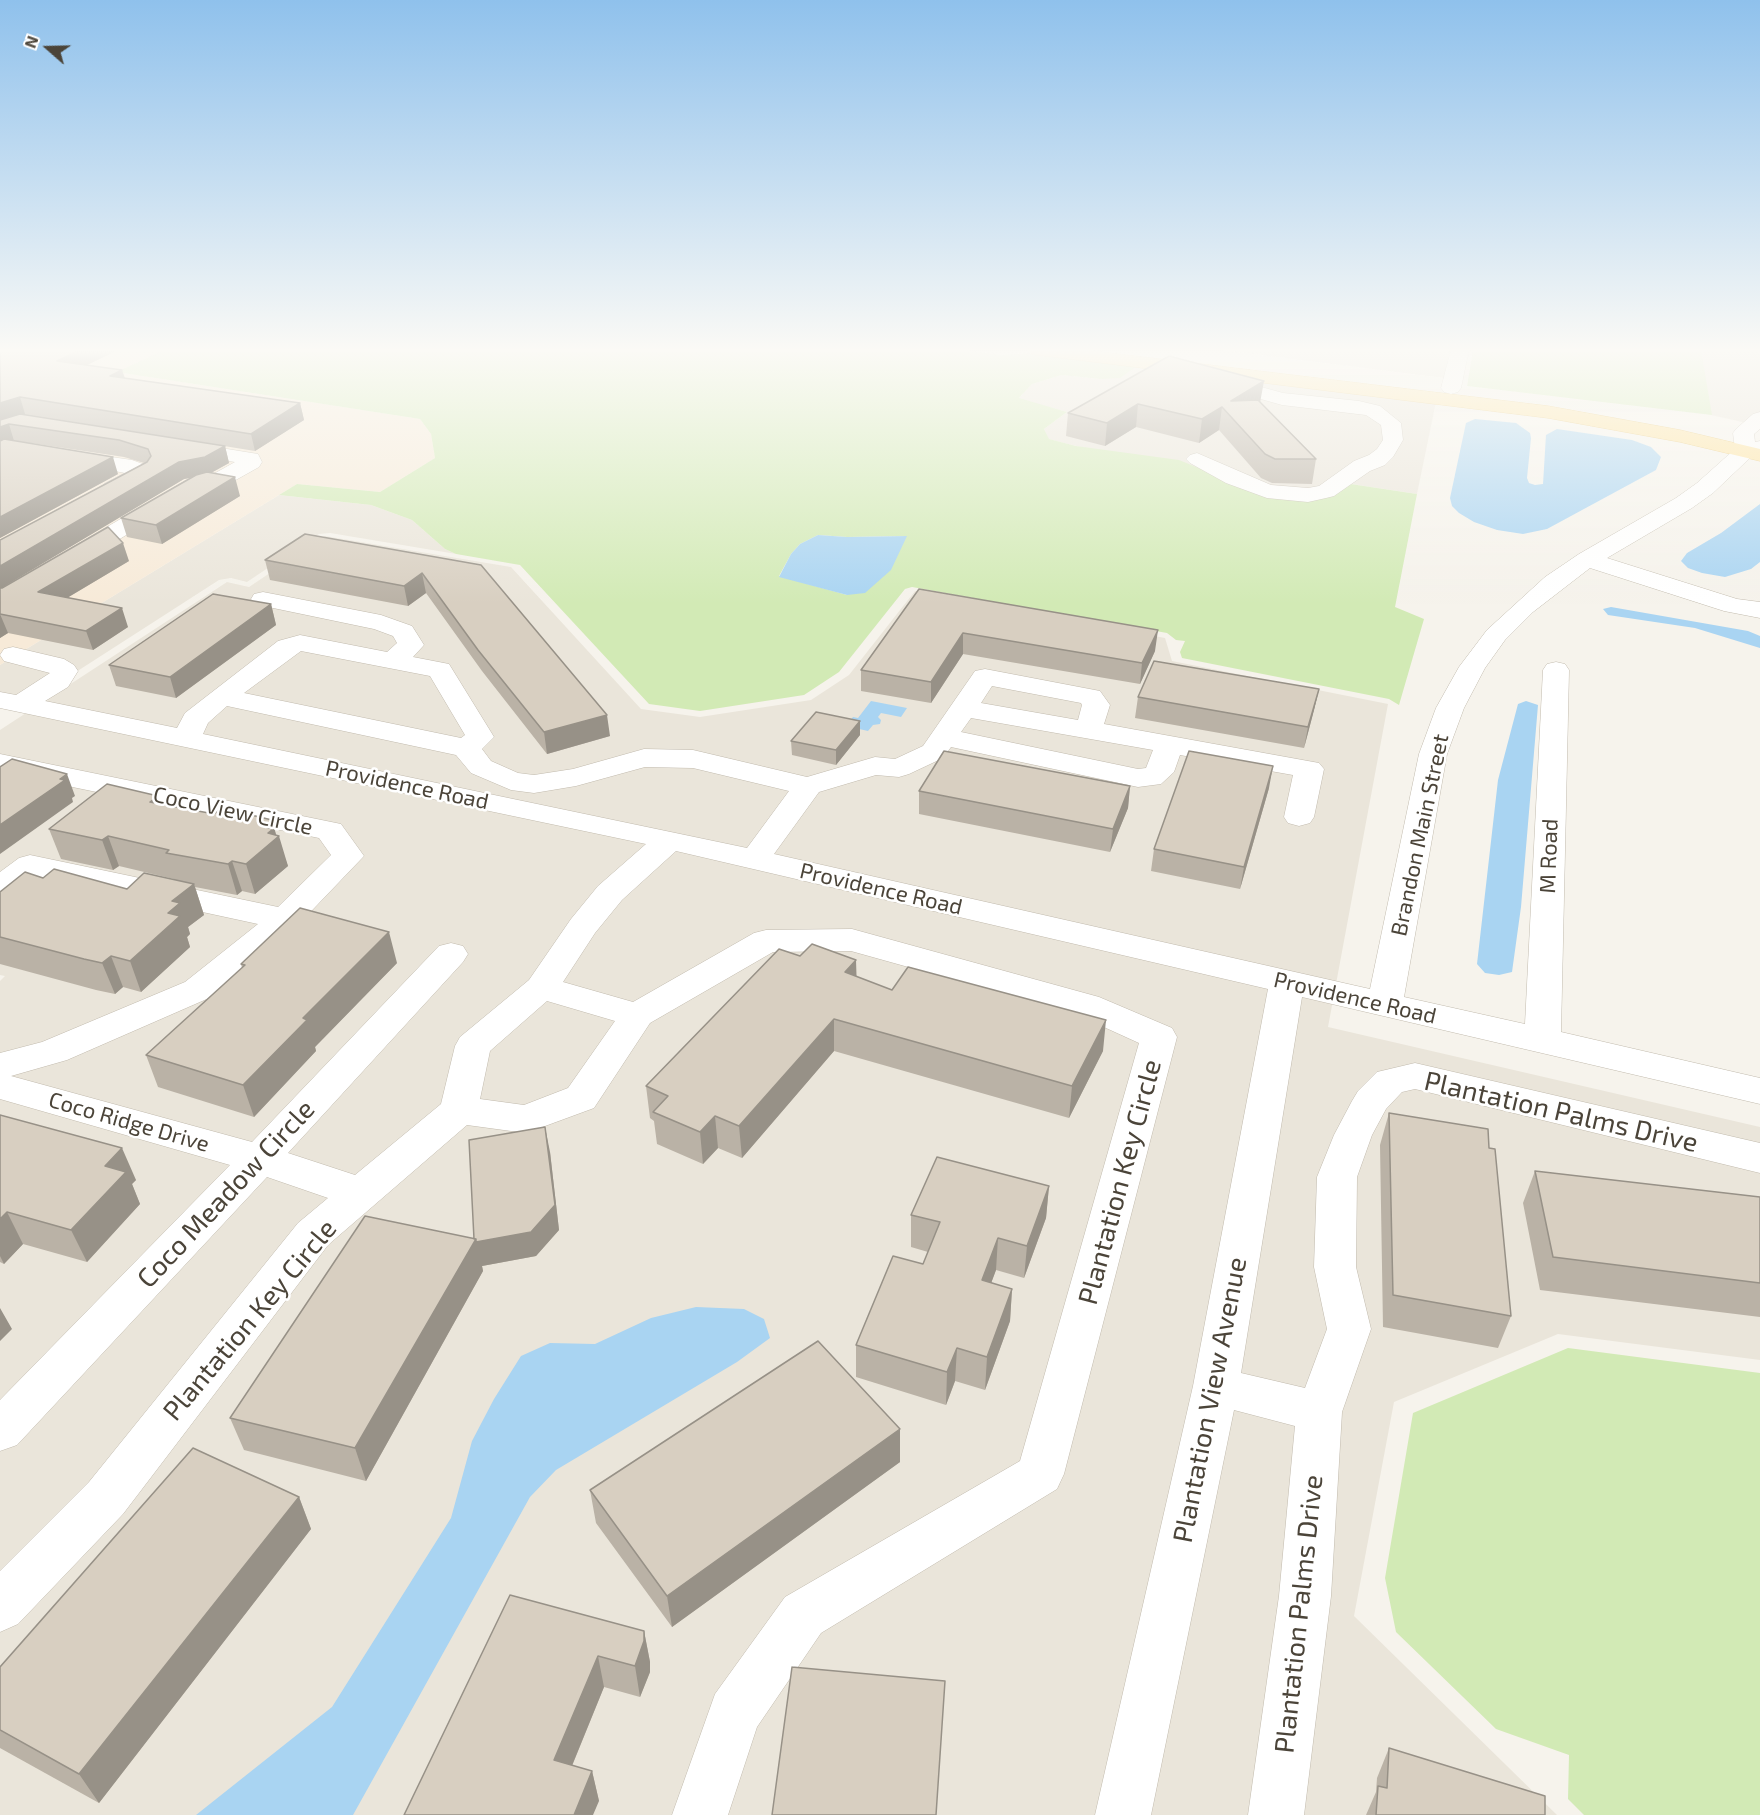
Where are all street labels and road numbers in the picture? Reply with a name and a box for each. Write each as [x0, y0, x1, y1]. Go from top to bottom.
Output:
street label: Brandon Main Street [1386, 732, 1454, 938]
street label: Providence Road [323, 755, 491, 815]
street label: Coco View Circle [151, 781, 315, 841]
street label: M Road [1535, 818, 1563, 894]
street label: Providence Road [797, 857, 965, 921]
street label: Providence Road [1271, 966, 1439, 1030]
street label: Plantation Key Circle [1072, 1056, 1168, 1308]
street label: Plantation Palms Drive [1421, 1065, 1701, 1159]
street label: Coco Ridge Drive [46, 1086, 212, 1158]
street label: Coco Meadow Circle [130, 1093, 322, 1295]
street label: Plantation Key Circle [157, 1213, 343, 1427]
street label: Plantation View Avenue [1166, 1255, 1254, 1545]
street label: Plantation Palms Drive [1268, 1473, 1330, 1755]

